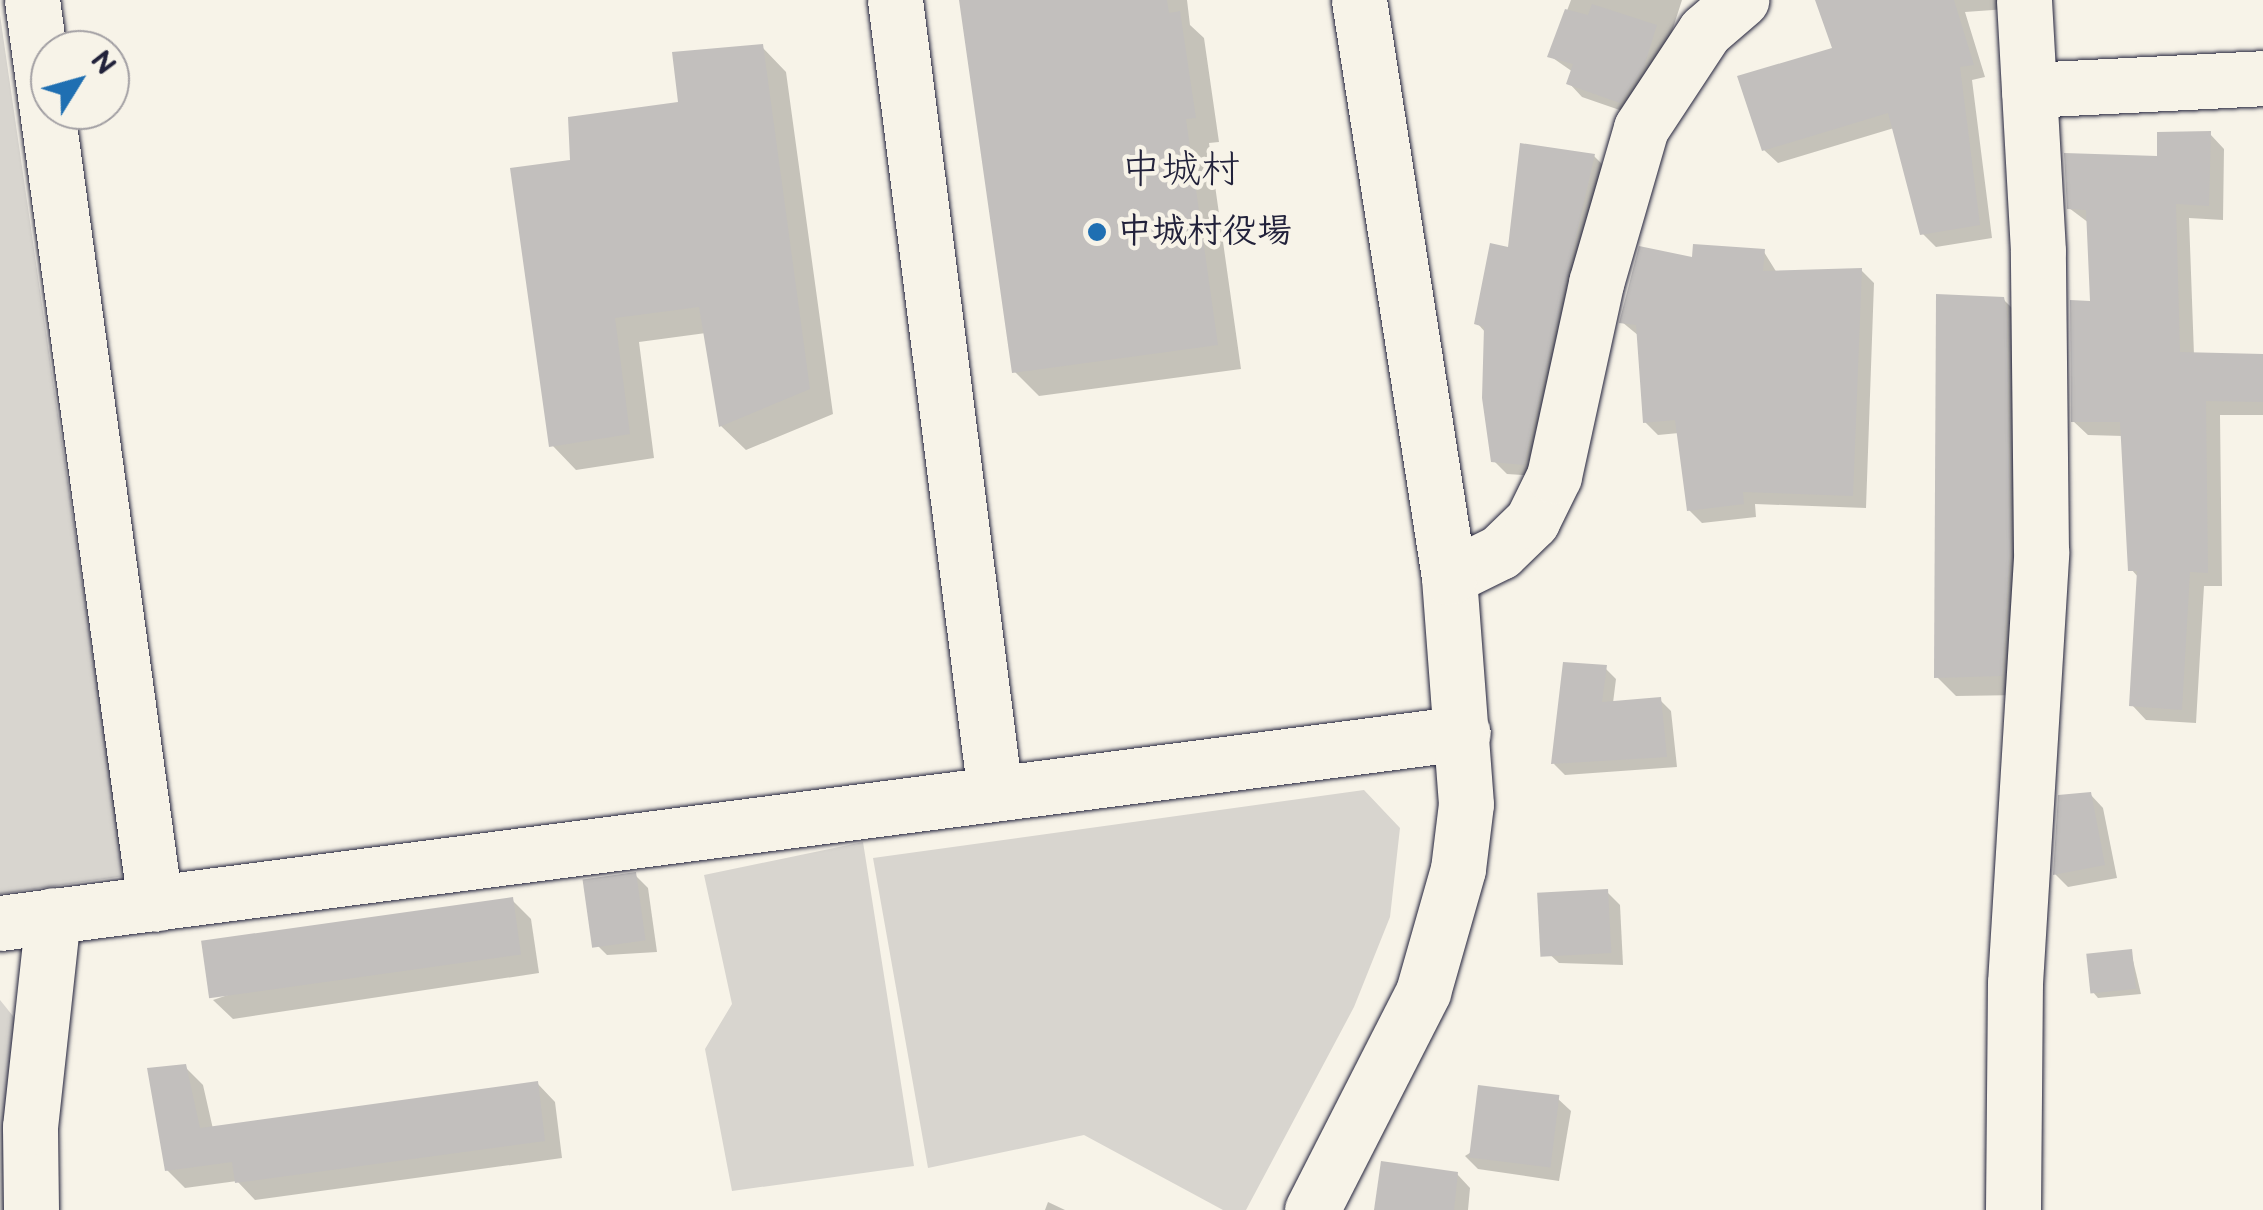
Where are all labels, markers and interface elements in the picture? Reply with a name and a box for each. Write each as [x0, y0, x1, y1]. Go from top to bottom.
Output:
north arrow [30, 30, 130, 130]
text: N [83, 45, 122, 81]
district label: 中城村 [1121, 146, 1241, 194]
place label: 中城村役場 [1117, 211, 1292, 253]
marker: 中城村役場 [1086, 221, 1108, 243]

